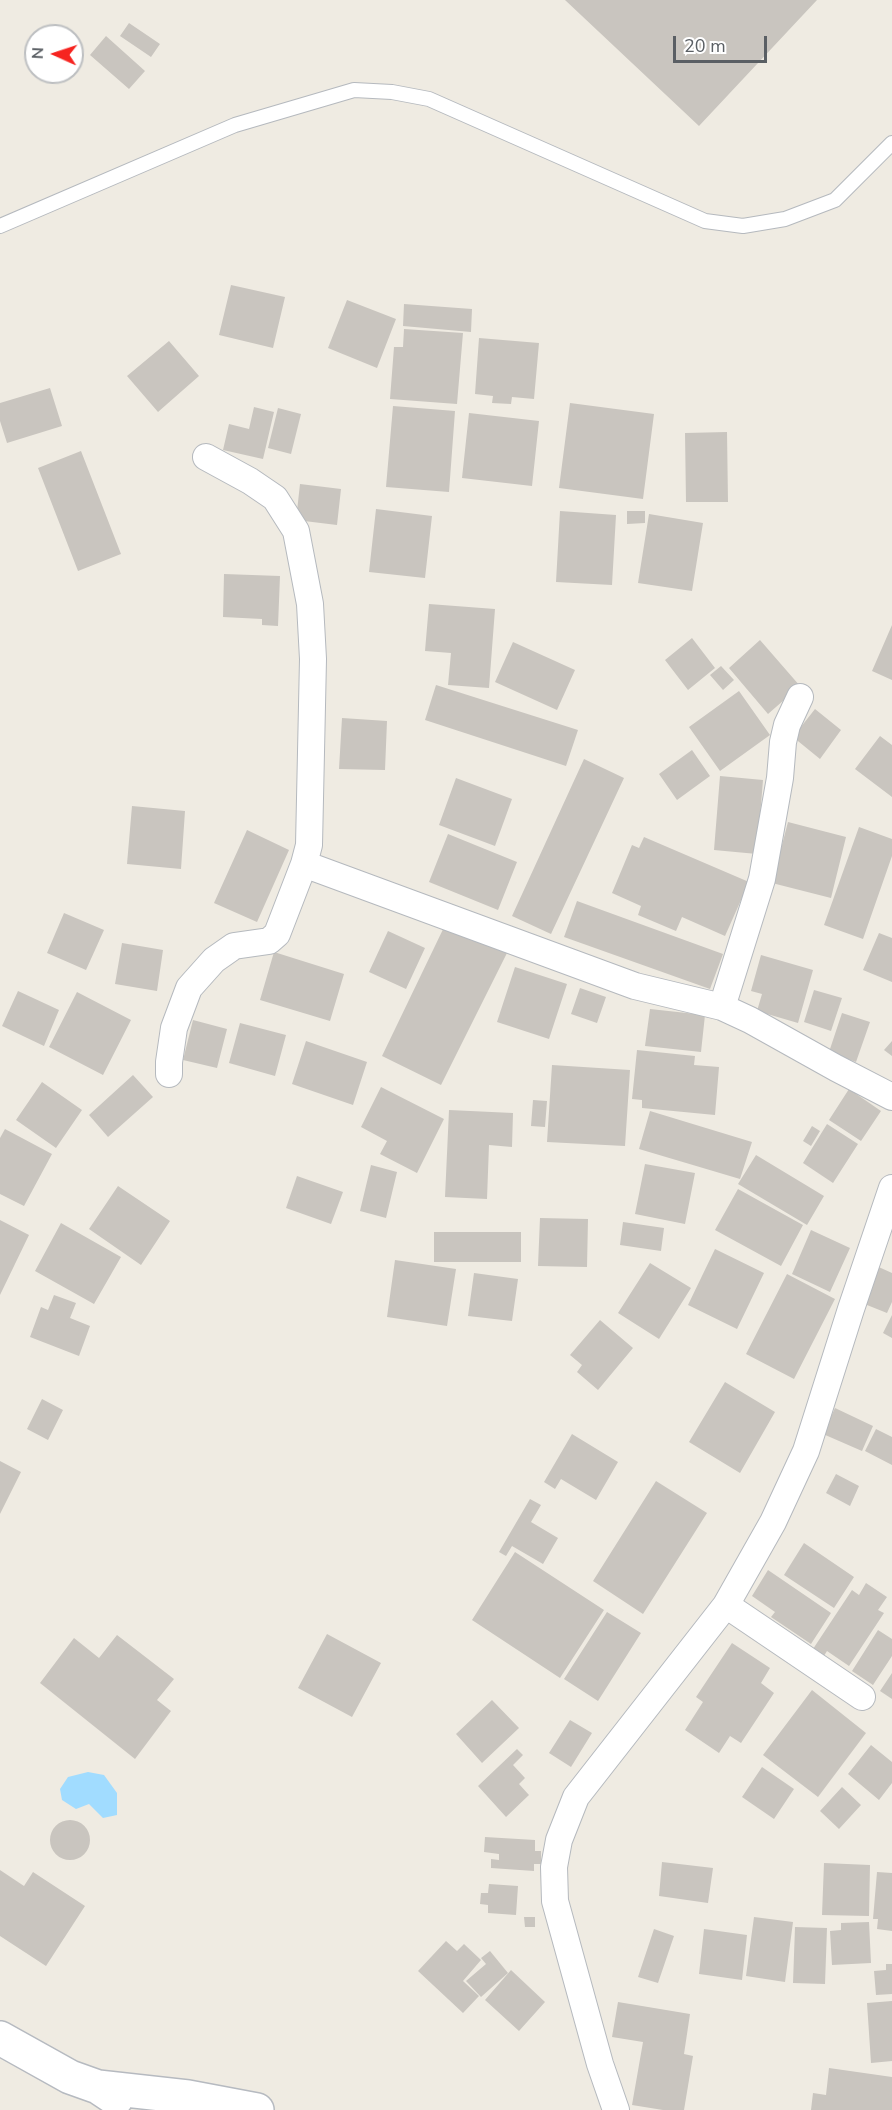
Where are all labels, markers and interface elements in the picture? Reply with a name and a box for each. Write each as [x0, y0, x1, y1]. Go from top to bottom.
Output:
north arrow [24, 24, 84, 84]
scale bar [676, 24, 770, 62]
text: 20 m [684, 34, 726, 58]
text: N [27, 47, 49, 60]

